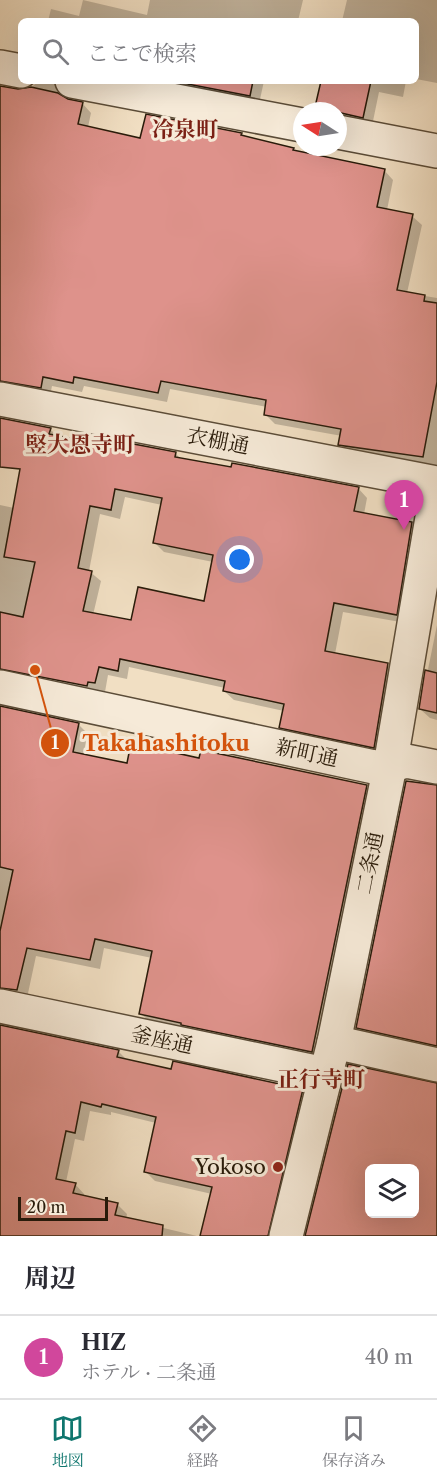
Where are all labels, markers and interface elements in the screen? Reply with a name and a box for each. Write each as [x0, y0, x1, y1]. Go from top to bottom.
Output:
search box [18, 18, 419, 84]
icon: search [39, 35, 72, 68]
text: ここで検索 [87, 40, 197, 67]
north arrow [293, 102, 347, 156]
district label: 冷泉町 [152, 116, 218, 143]
street label: 衣棚通 [185, 422, 251, 459]
district label: 竪大恩寺町 [25, 431, 135, 458]
pin: 1 [384, 480, 424, 530]
your location [225, 545, 254, 574]
callout: Takahashitoku [40, 723, 262, 763]
text: Takahashitoku [82, 730, 250, 757]
text: 1 [51, 732, 59, 754]
street label: 新町通 [274, 734, 341, 771]
street label: 二条通 [351, 830, 388, 896]
street label: 釜座通 [129, 1021, 196, 1058]
district label: 正行寺町 [277, 1066, 365, 1093]
place label: Yokoso [193, 1154, 266, 1179]
marker: Yokoso [271, 1160, 285, 1174]
map controls [365, 1164, 419, 1218]
button: layers [365, 1164, 419, 1218]
scale bar [18, 1194, 108, 1222]
text: 20 m [27, 1197, 66, 1217]
text: 周辺 [24, 1262, 76, 1294]
text: HIZ [81, 1329, 126, 1356]
text: 1 [39, 1345, 48, 1369]
text: 40 m [365, 1345, 413, 1369]
text: ホテル · 二条通 [81, 1360, 216, 1384]
tab: 地図 [51, 1412, 84, 1471]
tab: 経路 [186, 1412, 219, 1471]
tab: 保存済み [322, 1412, 386, 1471]

